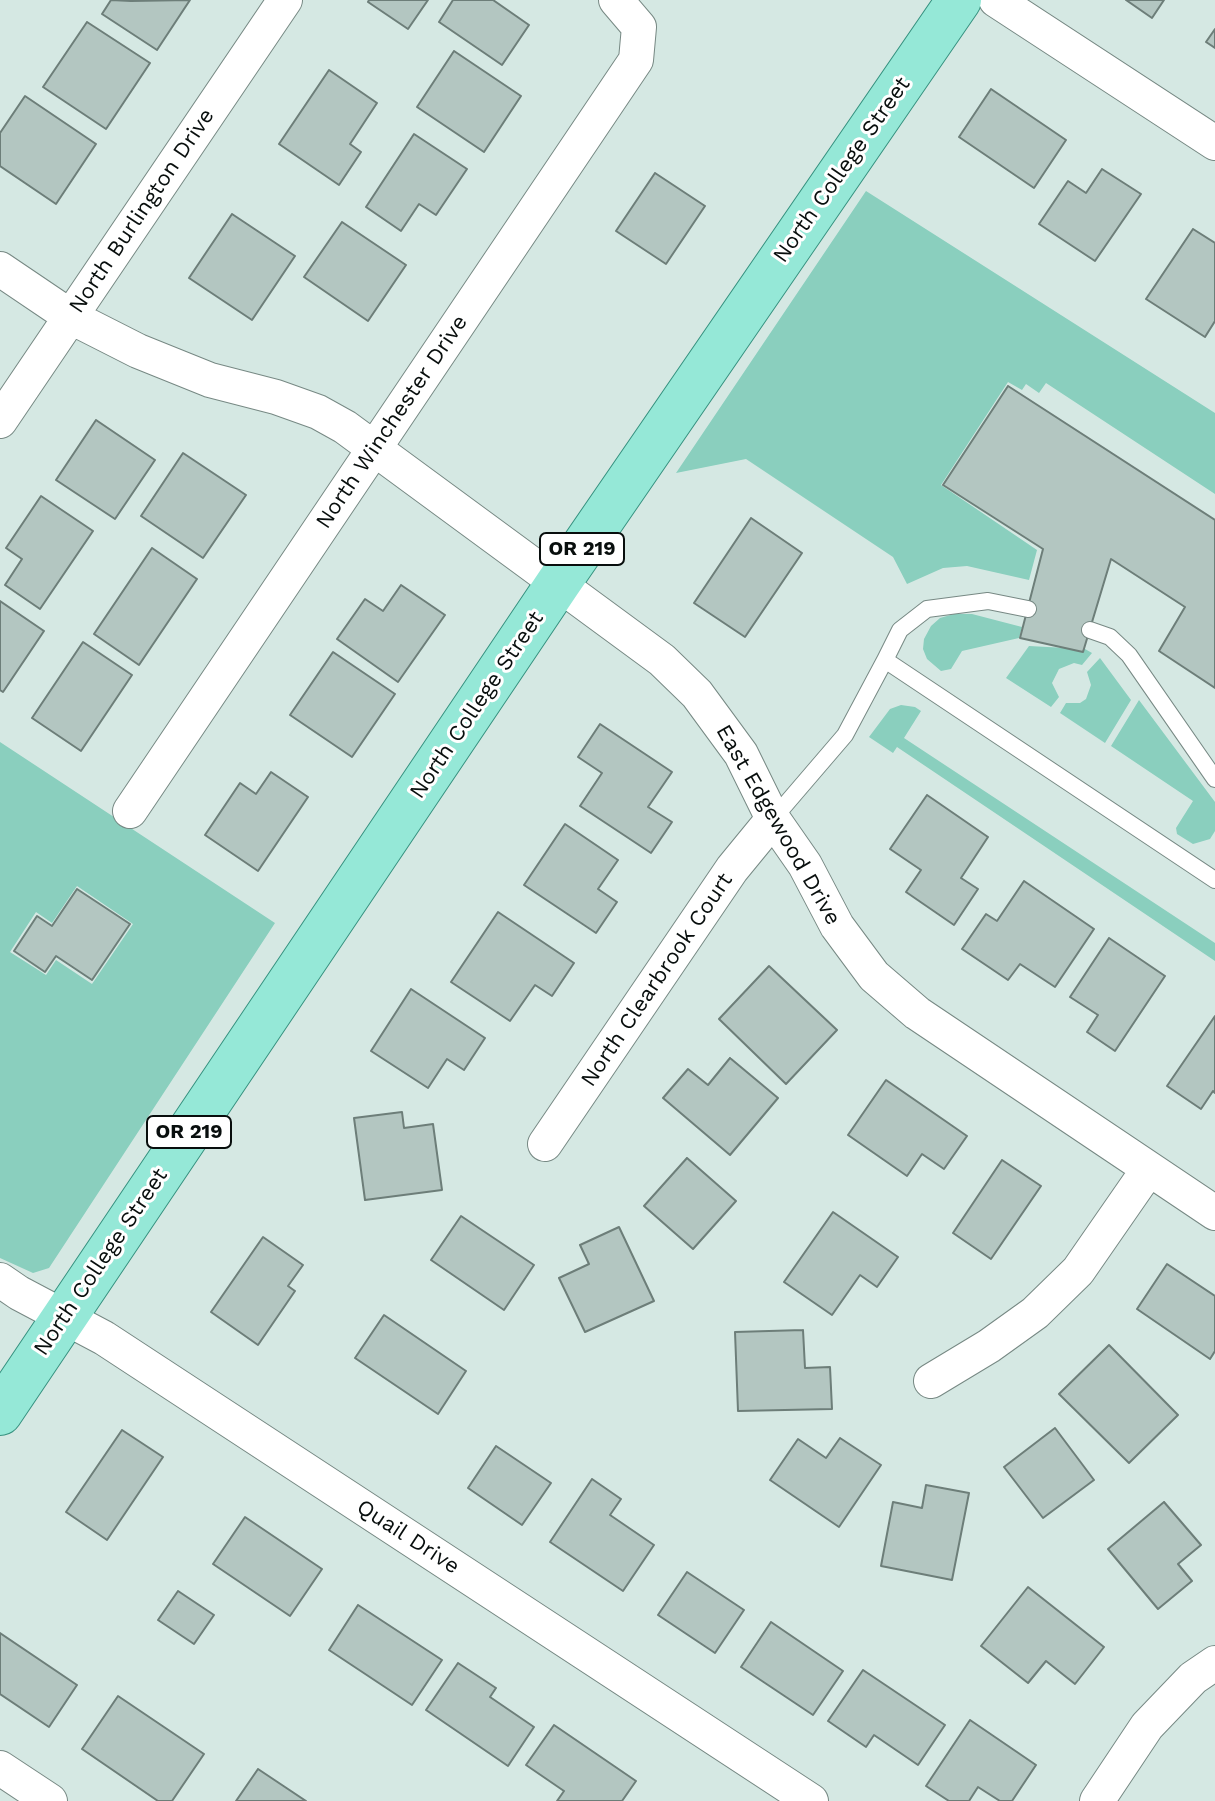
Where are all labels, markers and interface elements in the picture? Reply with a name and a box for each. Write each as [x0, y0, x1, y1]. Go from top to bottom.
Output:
street label: North College Street [768, 72, 916, 268]
street label: North Burlington Drive [64, 104, 220, 318]
street label: North Winchester Drive [311, 310, 473, 534]
road number: OR 219 [540, 533, 624, 565]
street label: North College Street [404, 606, 550, 804]
street label: East Edgewood Drive [710, 720, 846, 930]
street label: North Clearbrook Court [576, 868, 738, 1092]
road number: OR 219 [147, 1116, 231, 1148]
street label: North College Street [28, 1163, 174, 1361]
street label: Quail Drive [352, 1494, 464, 1580]

